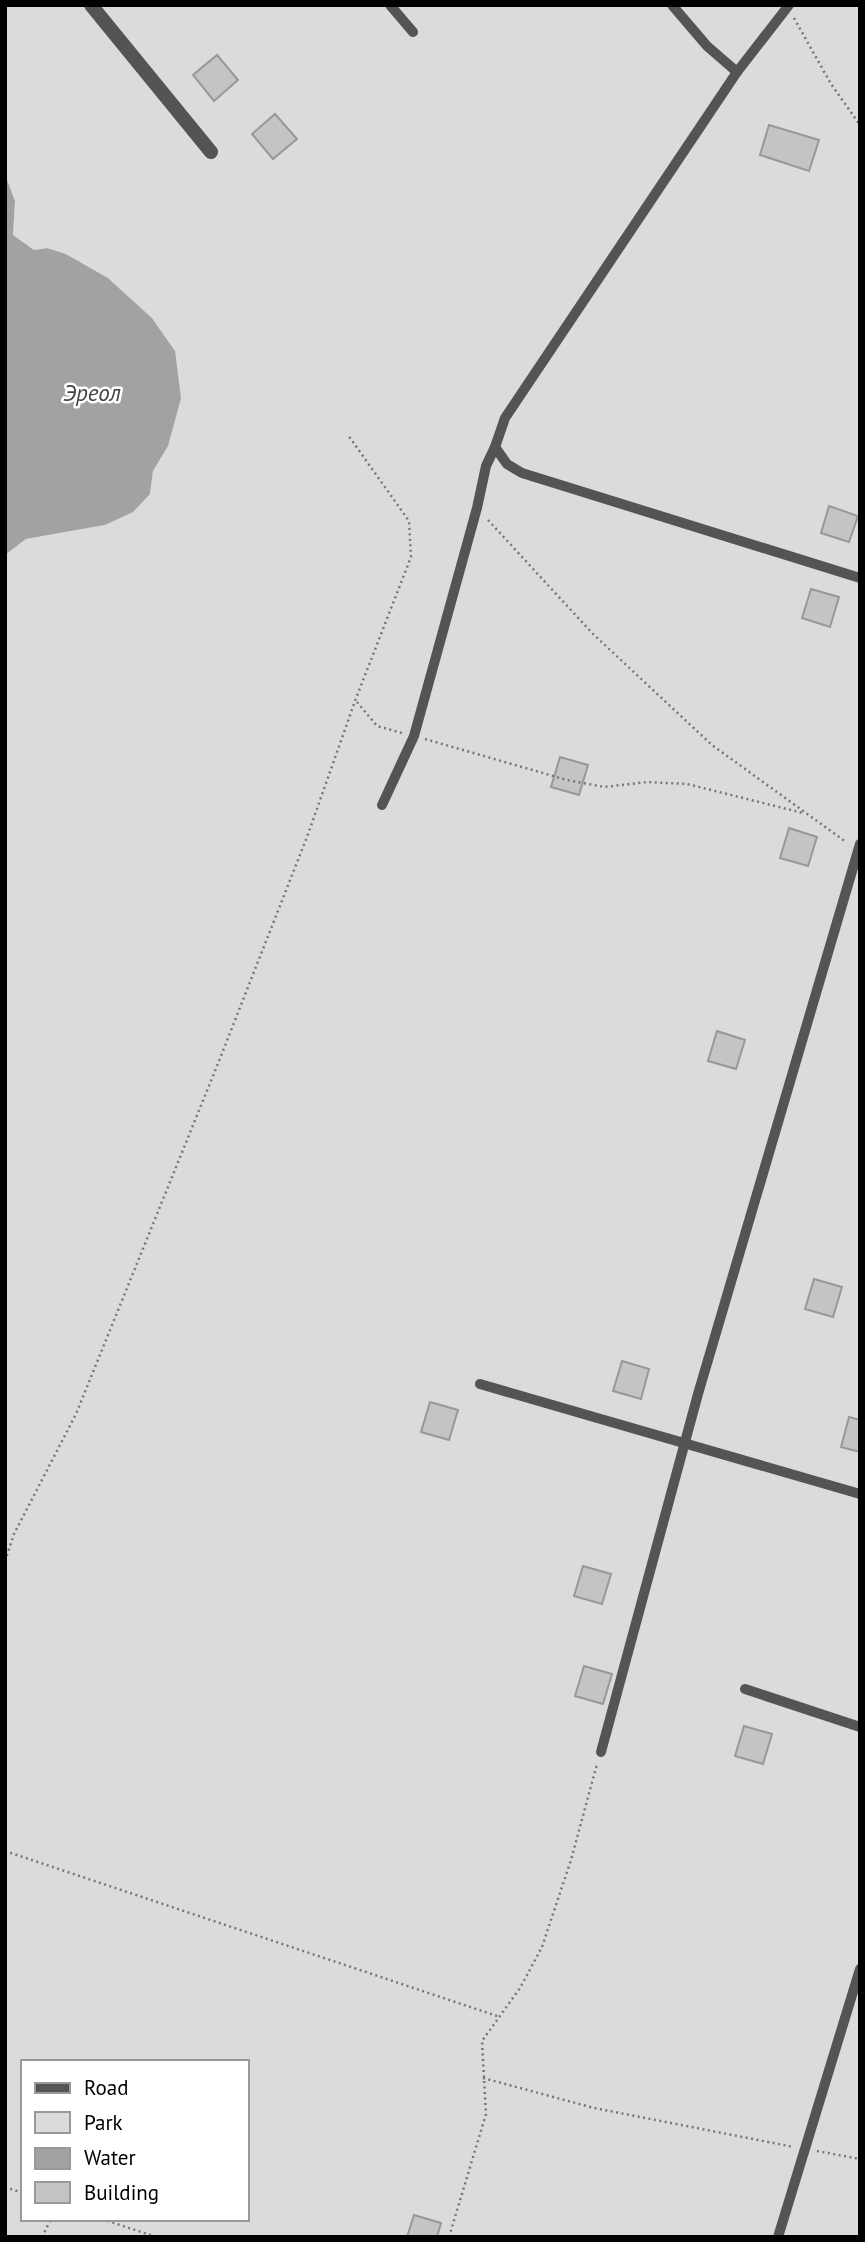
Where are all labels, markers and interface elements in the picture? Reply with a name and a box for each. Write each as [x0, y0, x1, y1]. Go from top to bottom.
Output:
water label: Эреол [63, 378, 121, 407]
legend [21, 2060, 248, 2221]
text: Road [84, 2074, 128, 2101]
text: Park [84, 2109, 123, 2136]
text: Water [84, 2144, 136, 2171]
text: Building [84, 2179, 159, 2206]

